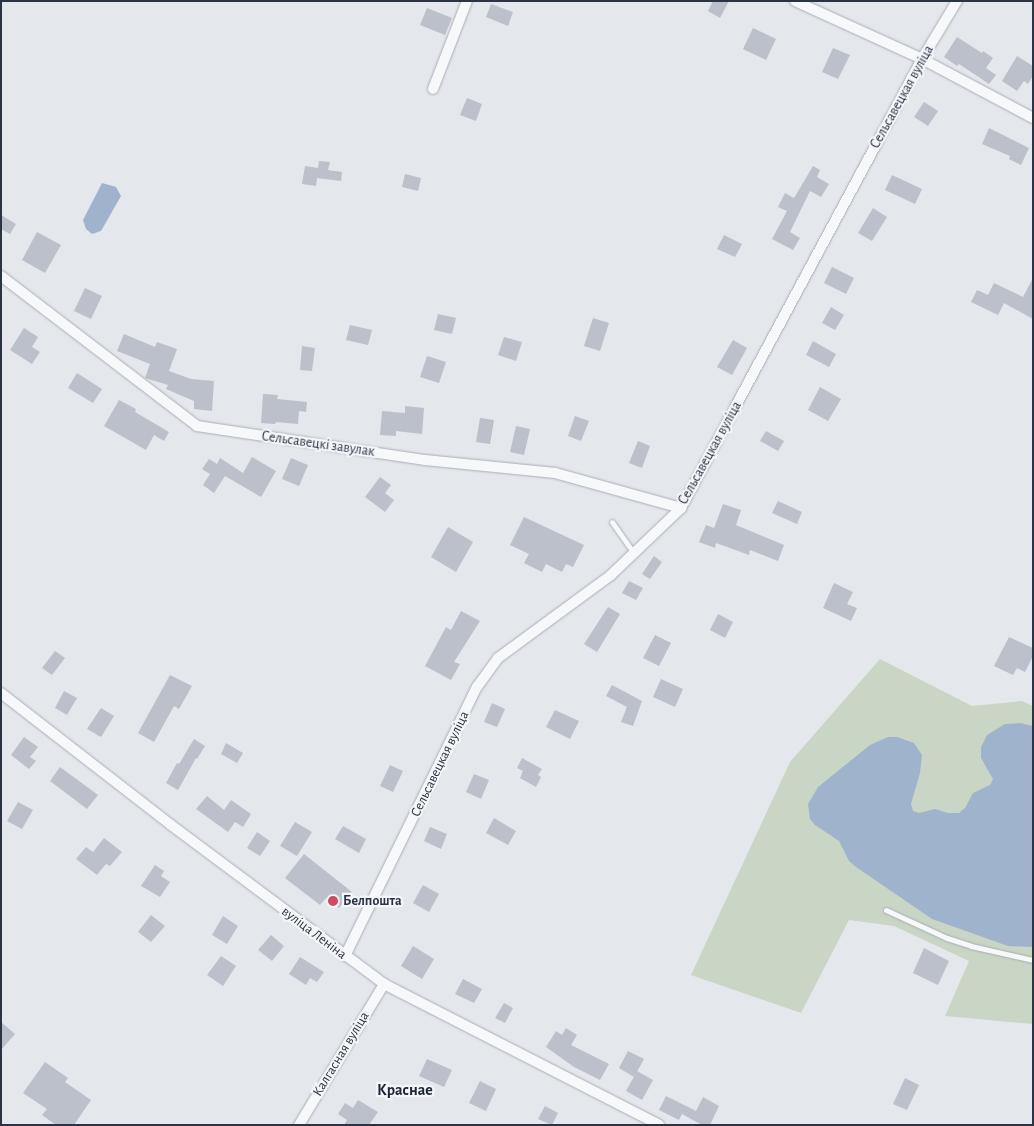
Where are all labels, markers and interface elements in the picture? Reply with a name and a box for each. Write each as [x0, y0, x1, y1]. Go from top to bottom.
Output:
street label: Сельсавецкая вуліца [867, 42, 937, 152]
street label: Сельсавецкая вуліца [675, 398, 745, 508]
street label: Сельсавецкі завулак [260, 428, 376, 460]
street label: Сельсавецкая вуліца [407, 708, 473, 820]
place label: Белпошта [343, 893, 402, 909]
marker: Белпошта [327, 895, 339, 907]
street label: вуліца Леніна [278, 903, 350, 963]
street label: Калгасная вуліца [309, 1009, 373, 1099]
district label: Краснае [377, 1080, 433, 1100]

